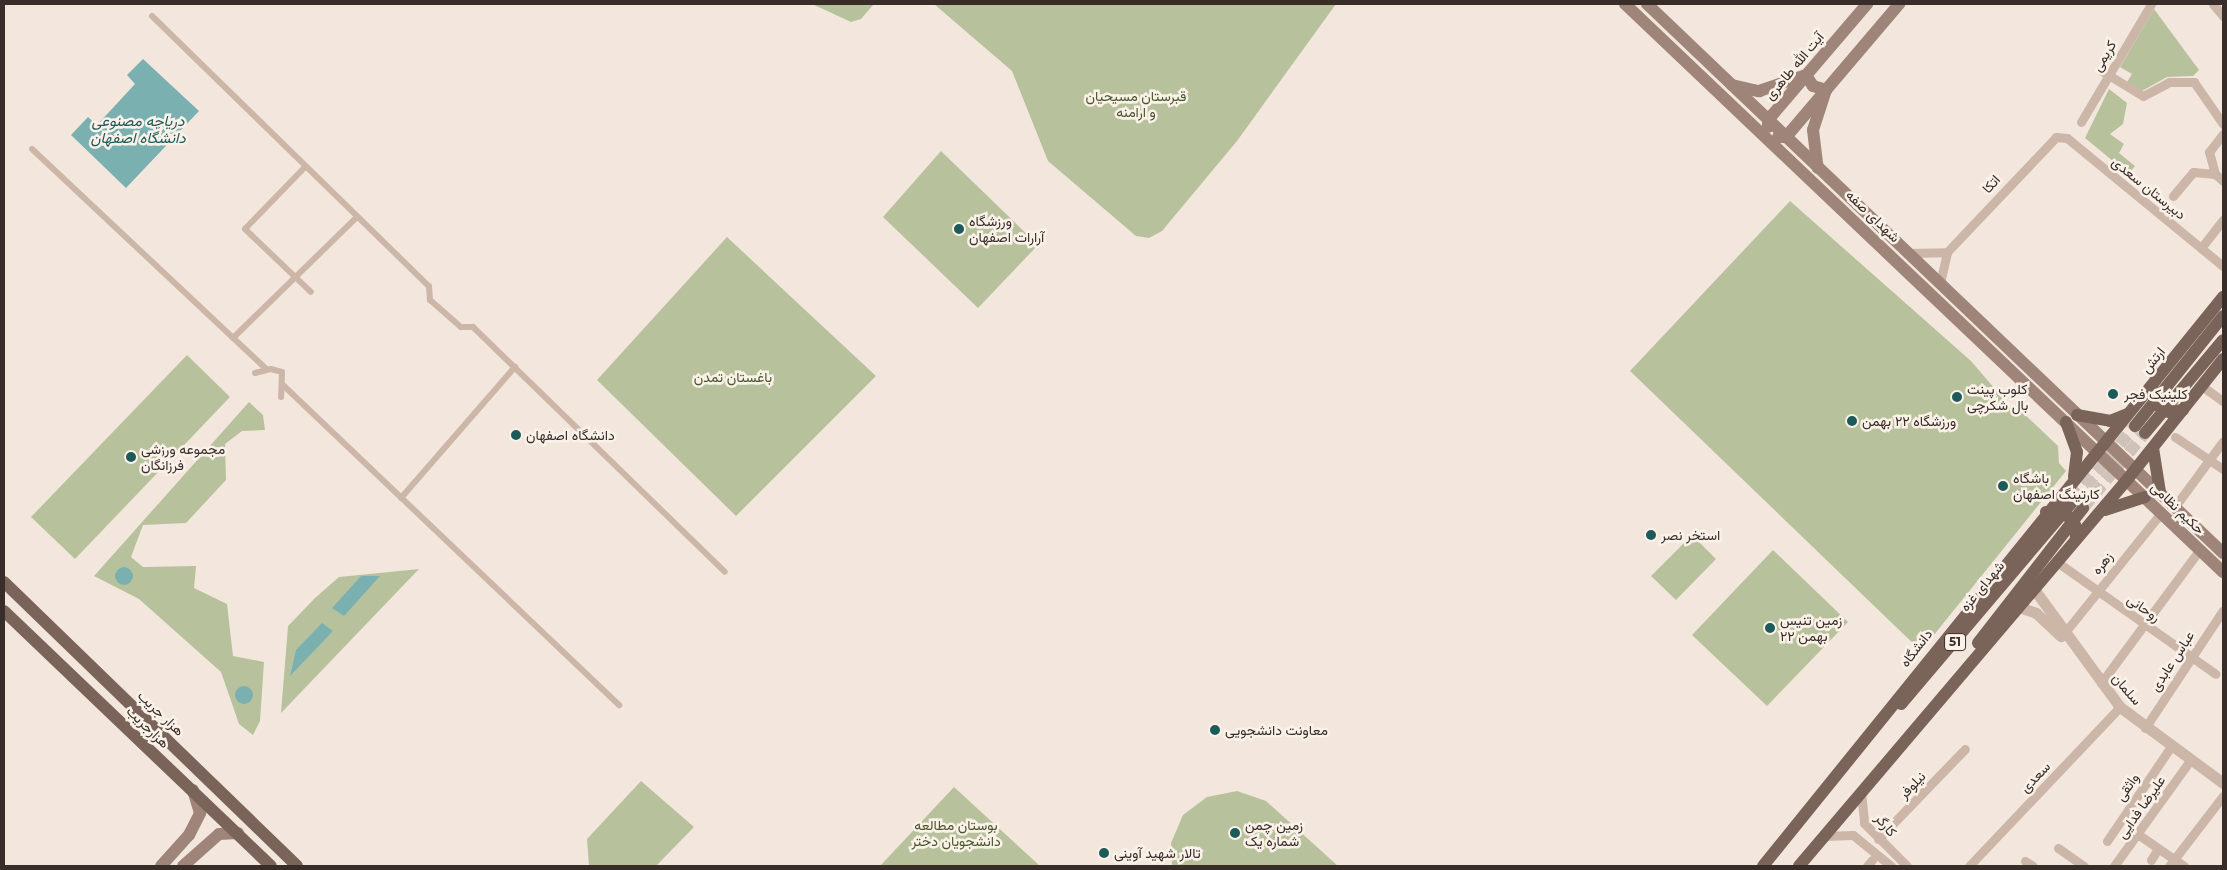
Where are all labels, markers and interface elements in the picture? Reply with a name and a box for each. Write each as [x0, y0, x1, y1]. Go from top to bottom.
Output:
street label: آیت الله طاهری [1761, 29, 1827, 103]
street label: کریمی [2088, 37, 2120, 75]
park label: قبرستان مسیحیان و ارامنه [1086, 88, 1186, 120]
water label: دریاچه مصنوعی دانشگاه اصفهان [90, 111, 186, 146]
street label: دبیرستان سعدی [2109, 153, 2189, 223]
street label: اتکا [1979, 171, 2003, 197]
street label: شهدای صفه [1843, 186, 1903, 246]
place label: ورزشگاه آرارات اصفهان [969, 213, 1044, 246]
marker: ورزشگاه آرارات اصفهان [953, 223, 965, 235]
street label: ارتش [2137, 344, 2169, 376]
park label: باغستان تمدن [694, 369, 772, 385]
place label: کلوب پینت بال شکرچی [1967, 381, 2028, 414]
place label: کلینیک فجر [2124, 386, 2188, 402]
marker: کلینیک فجر [2106, 387, 2120, 401]
marker: کلوب پینت بال شکرچی [1951, 391, 1963, 403]
place label: ورزشگاه ۲۲ بهمن [1862, 413, 1956, 429]
marker: ورزشگاه ۲۲ بهمن [1846, 415, 1858, 427]
place label: دانشگاه اصفهان [526, 427, 615, 443]
marker: دانشگاه اصفهان [510, 429, 522, 441]
place label: مجموعه ورزشی فرزانگان [141, 441, 225, 474]
marker: مجموعه ورزشی فرزانگان [125, 451, 137, 463]
place label: باشگاه کارتینگ اصفهان [2013, 470, 2100, 502]
street label: حکیم نظامی [2148, 478, 2208, 538]
marker: باشگاه کارتینگ اصفهان [1997, 480, 2009, 492]
place label: استخر نصر [1661, 527, 1720, 543]
marker: استخر نصر [1645, 529, 1657, 541]
street label: زهره [2088, 548, 2116, 578]
street label: شهدای غزه [1956, 557, 2008, 615]
street label: روحانی [2124, 591, 2164, 625]
place label: زمین تنیس ۲۲ بهمن [1780, 612, 1842, 644]
marker: زمین تنیس ۲۲ بهمن [1764, 622, 1776, 634]
street label: دانشگاه [1896, 626, 1936, 670]
street label: عباس عابدی [2146, 628, 2198, 694]
road number: 51 [1944, 632, 1966, 652]
street label: سلمان [2109, 670, 2145, 708]
street label: هزار جریب [134, 687, 188, 739]
street label: هزارجریب [123, 702, 173, 752]
place label: معاونت دانشجویی [1225, 722, 1328, 738]
marker: معاونت دانشجویی [1209, 724, 1221, 736]
street label: سعدی [2016, 758, 2054, 796]
street label: نیلوفر [1895, 768, 1929, 802]
street label: واثقی [2112, 770, 2142, 804]
street label: علیرضا فدایی [2113, 772, 2169, 842]
street label: کارگر [1872, 810, 1900, 840]
park label: بوستان مطالعه دانشجویان دختر [911, 817, 1001, 850]
place label: زمین چمن شماره یک [1245, 817, 1303, 850]
marker: زمین چمن شماره یک [1229, 827, 1241, 839]
place label: تالار شهید آوینی [1114, 845, 1201, 861]
marker: تالار شهید آوینی [1098, 847, 1110, 859]

